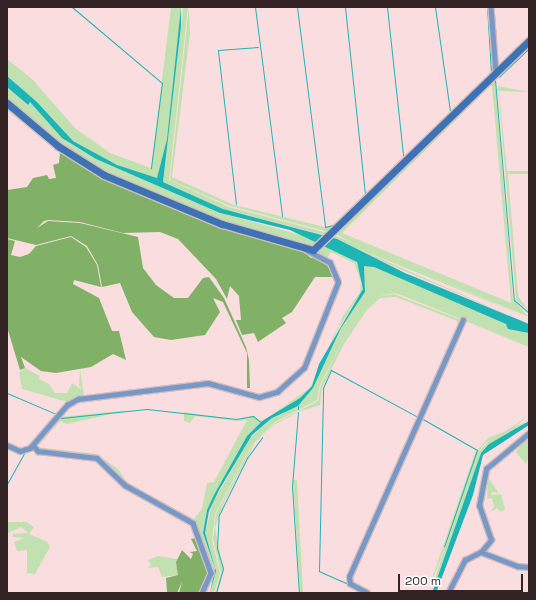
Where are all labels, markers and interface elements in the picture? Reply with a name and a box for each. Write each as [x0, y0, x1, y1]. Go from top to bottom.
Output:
scale bar [400, 566, 525, 592]
text: 200 m [405, 573, 441, 589]

